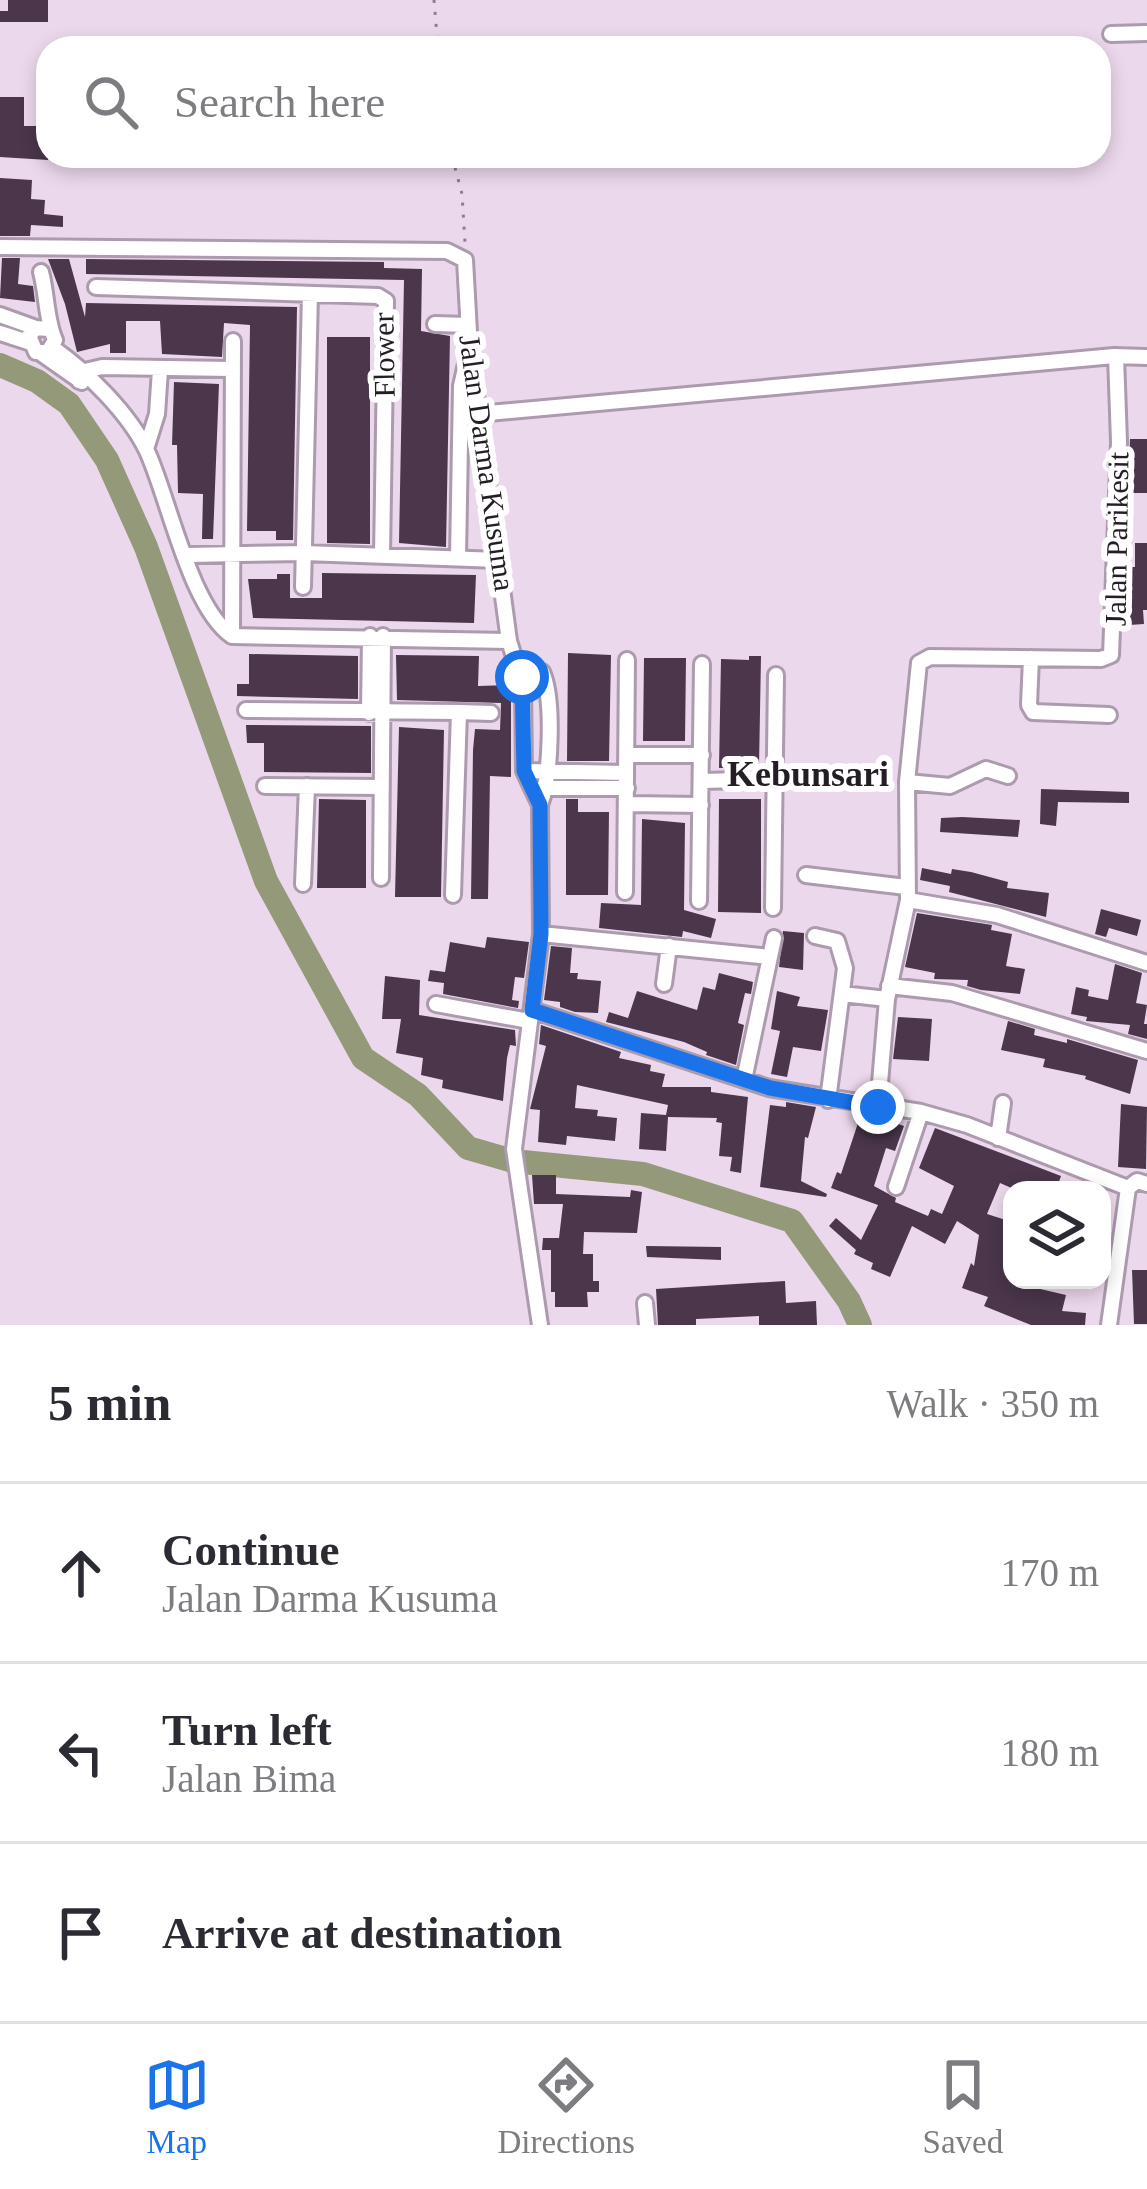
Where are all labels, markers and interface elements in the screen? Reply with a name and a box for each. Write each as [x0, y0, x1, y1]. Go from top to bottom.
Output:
search box [36, 36, 1111, 168]
icon: search [78, 69, 144, 135]
text: Search here [174, 77, 385, 127]
street label: Flower [366, 312, 401, 398]
street label: Jalan Darma Kusuma [453, 333, 522, 593]
street label: Jalan Parikesit [1098, 451, 1135, 626]
route start [495, 650, 549, 704]
district label: Kebunsari [727, 754, 889, 794]
route end [851, 1080, 905, 1134]
map controls [1003, 1181, 1111, 1289]
button: layers [1003, 1181, 1111, 1289]
text: 5 min [48, 1375, 171, 1431]
text: Walk · 350 m [887, 1382, 1099, 1425]
text: Continue [162, 1525, 340, 1575]
icon: ahead [48, 1540, 114, 1606]
text: 170 m [1000, 1551, 1099, 1594]
text: Jalan Darma Kusuma [162, 1577, 498, 1620]
text: Turn left [162, 1705, 332, 1755]
icon: left [48, 1720, 114, 1786]
text: 180 m [1000, 1731, 1099, 1774]
text: Jalan Bima [162, 1757, 336, 1800]
icon: arrive [48, 1900, 114, 1966]
text: Arrive at destination [162, 1908, 562, 1958]
tab: Map [144, 2052, 210, 2161]
tab: Directions [497, 2052, 635, 2161]
tab: Saved [923, 2052, 1003, 2161]

